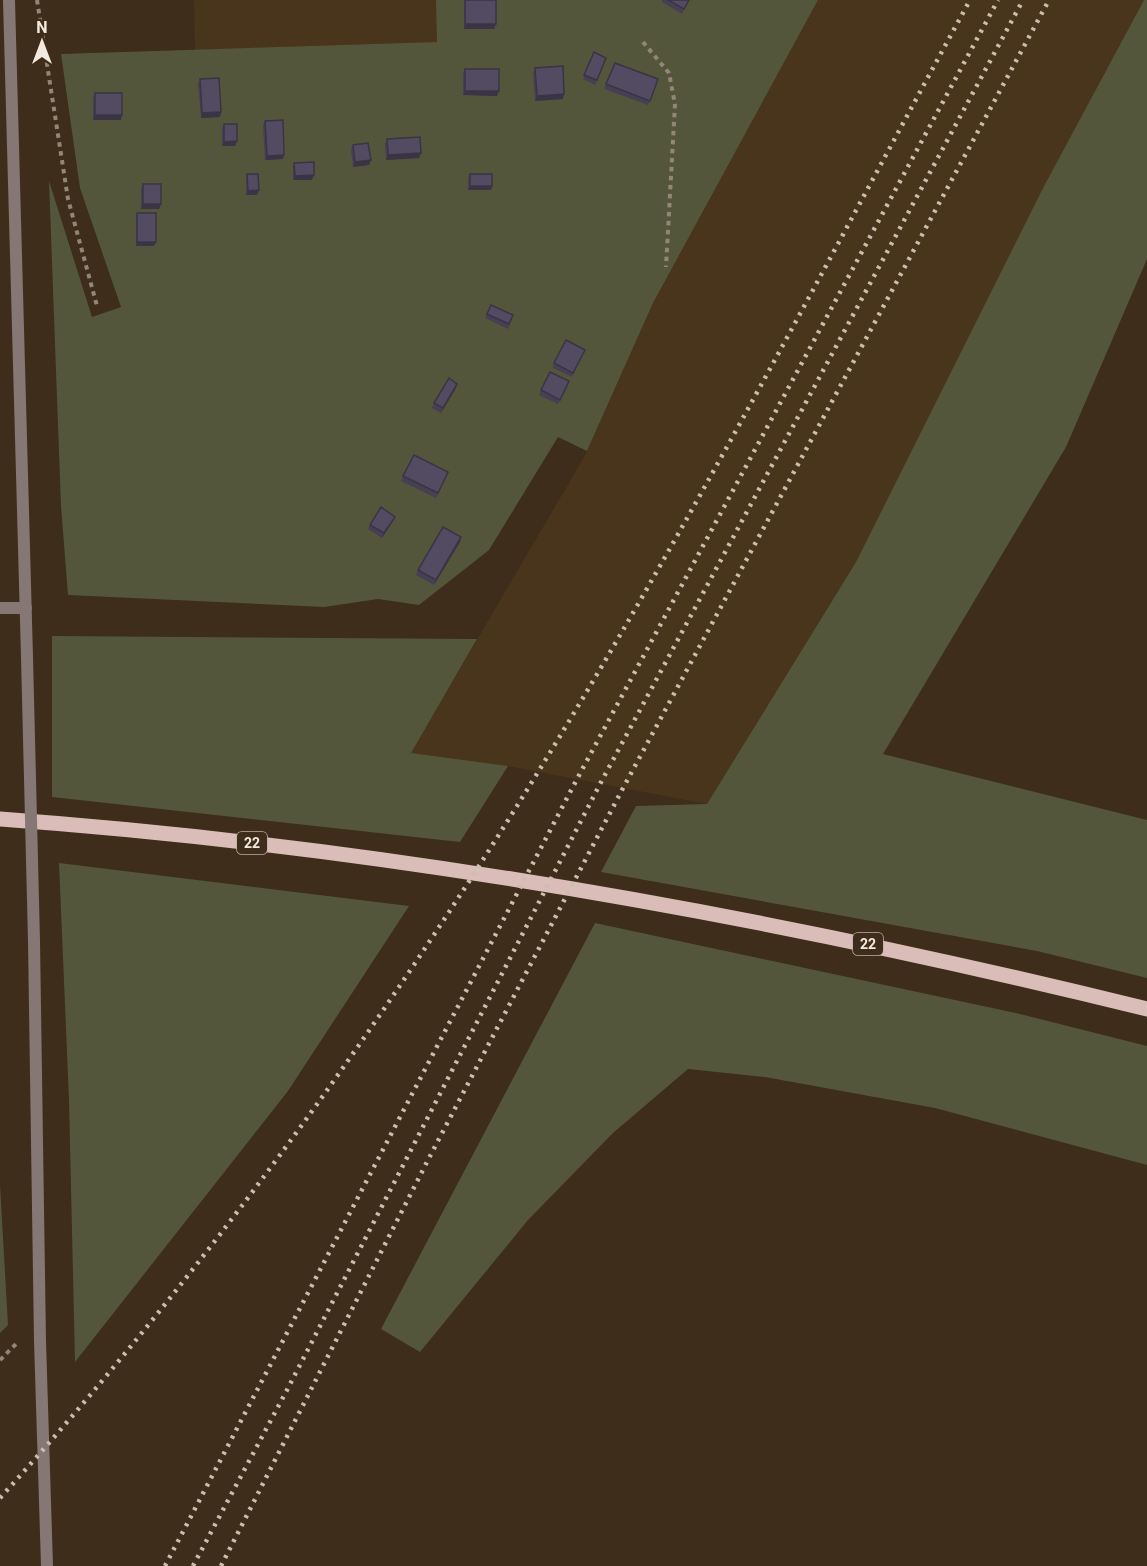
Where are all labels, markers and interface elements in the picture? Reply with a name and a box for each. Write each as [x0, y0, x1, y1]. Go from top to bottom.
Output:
north arrow [12, 12, 72, 72]
text: N [36, 18, 48, 37]
road number: 22 [237, 832, 267, 854]
road number: 22 [853, 933, 883, 955]

